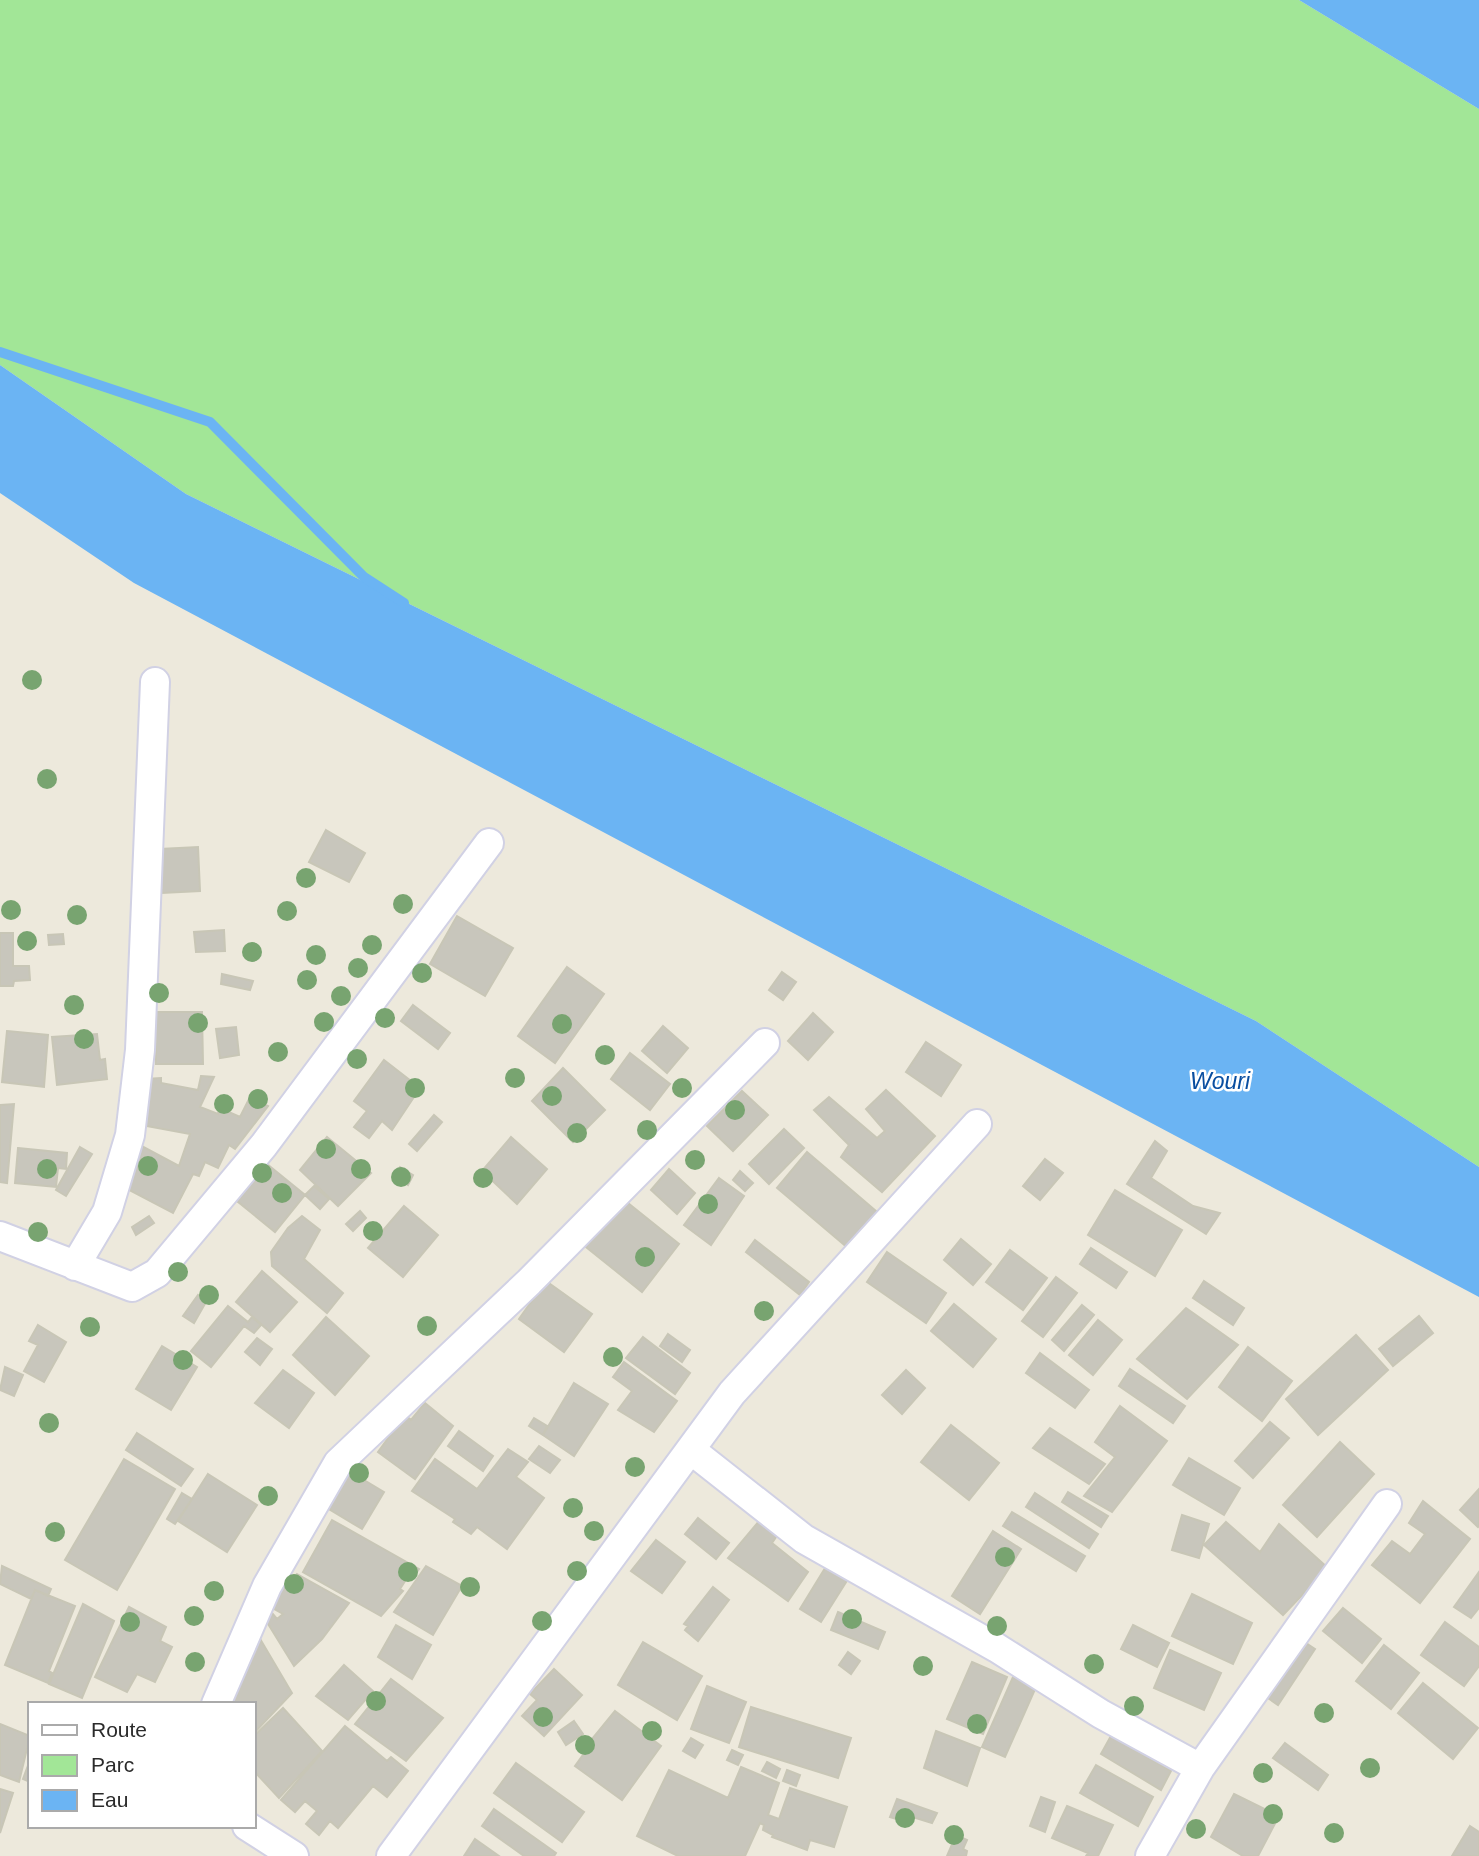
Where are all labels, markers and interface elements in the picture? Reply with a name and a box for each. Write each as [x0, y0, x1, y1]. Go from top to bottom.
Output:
water label: Wouri [1190, 1068, 1251, 1094]
legend [28, 1702, 256, 1828]
text: Route [91, 1718, 147, 1741]
text: Parc [91, 1753, 134, 1776]
text: Eau [91, 1788, 128, 1811]

